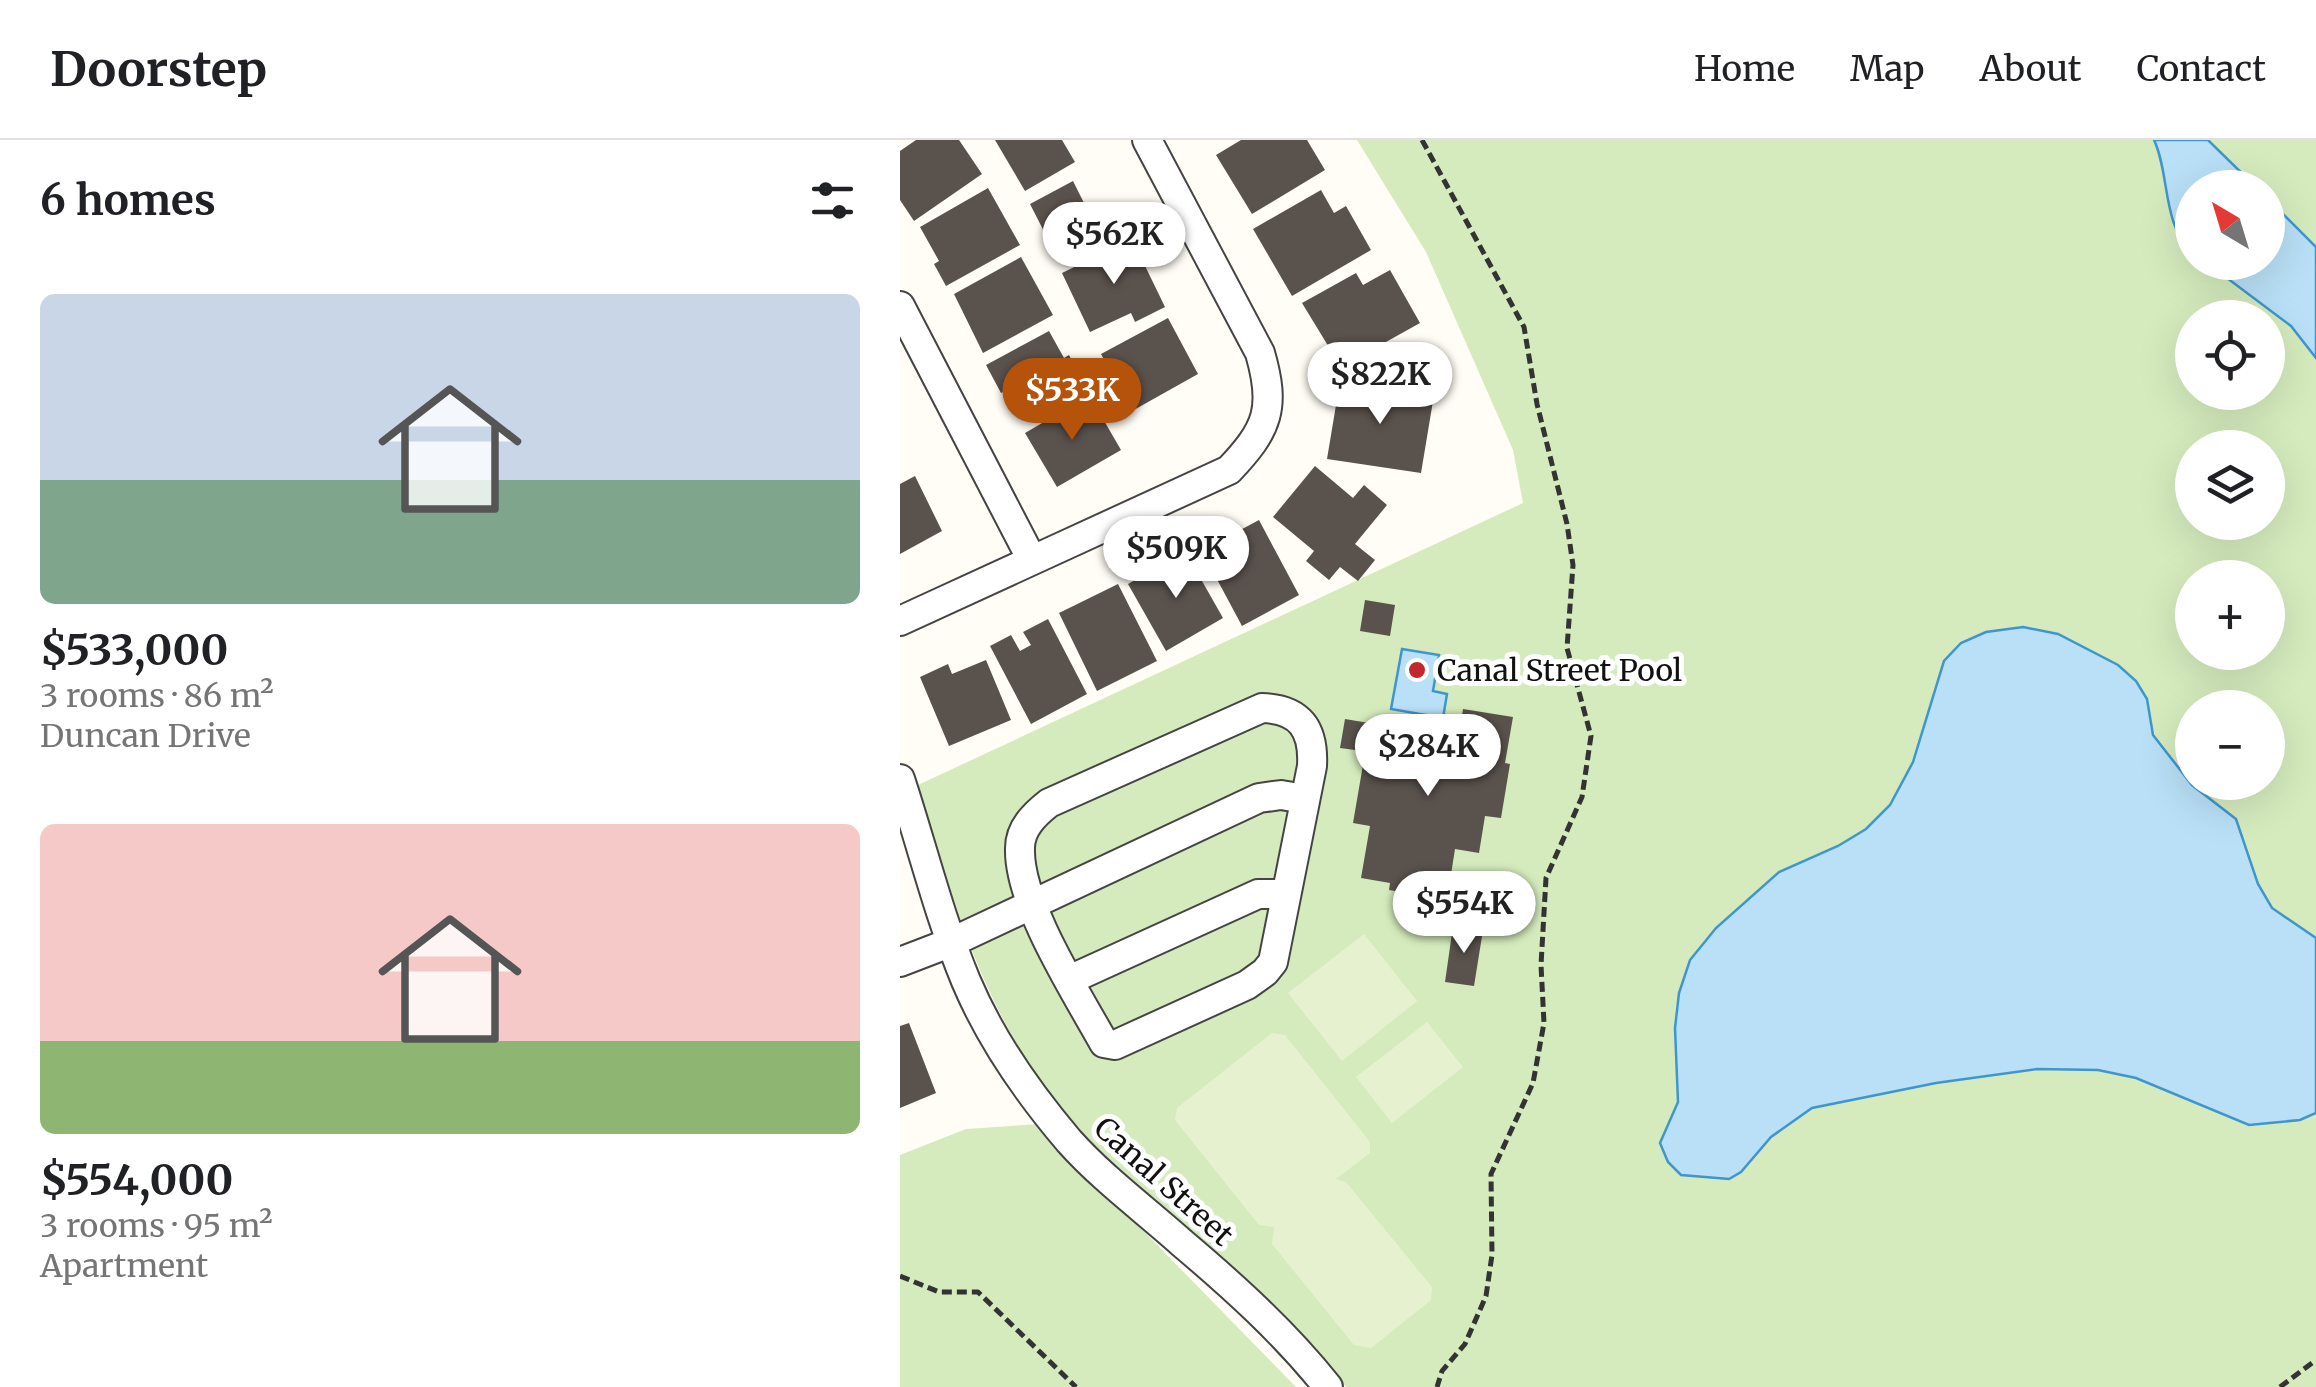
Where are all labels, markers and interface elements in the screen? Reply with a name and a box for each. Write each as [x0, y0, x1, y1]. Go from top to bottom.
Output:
text: Doorstep [50, 39, 267, 99]
text: Home [1694, 47, 1795, 91]
text: Map [1850, 47, 1925, 91]
text: About [1980, 47, 2081, 91]
text: Contact [2136, 47, 2266, 91]
north arrow [2175, 170, 2285, 280]
map controls [2175, 170, 2285, 800]
icon: filters [805, 173, 860, 228]
text: 6 homes [40, 174, 216, 226]
pin: $562K [1044, 202, 1184, 287]
text: $562K [1065, 214, 1163, 254]
button: locate [2175, 300, 2285, 410]
pin: $822K [1310, 342, 1450, 427]
text: $822K [1329, 354, 1431, 394]
pin: $533K [1002, 358, 1142, 443]
icon: home [360, 359, 540, 539]
text: $533K [1024, 370, 1120, 410]
button: layers [2175, 430, 2285, 540]
pin: $509K [1106, 516, 1246, 601]
text: $509K [1125, 528, 1227, 568]
button: + [2175, 560, 2285, 670]
text: $533,000 [40, 624, 228, 676]
place label: Canal Street Pool [1437, 651, 1682, 689]
marker: Canal Street Pool [1406, 659, 1428, 681]
text: 3 rooms · 86 m² [40, 676, 274, 716]
button: − [2175, 690, 2285, 800]
pin: $284K [1358, 714, 1498, 799]
text: Duncan Drive [40, 716, 251, 756]
text: $284K [1377, 726, 1479, 766]
pin: $554K [1394, 871, 1534, 956]
text: $554K [1415, 883, 1513, 923]
icon: home [360, 889, 540, 1069]
street label: Canal Street [1087, 1109, 1242, 1254]
text: $554,000 [40, 1154, 233, 1206]
text: 3 rooms · 95 m² [40, 1206, 273, 1246]
text: Apartment [40, 1246, 208, 1286]

